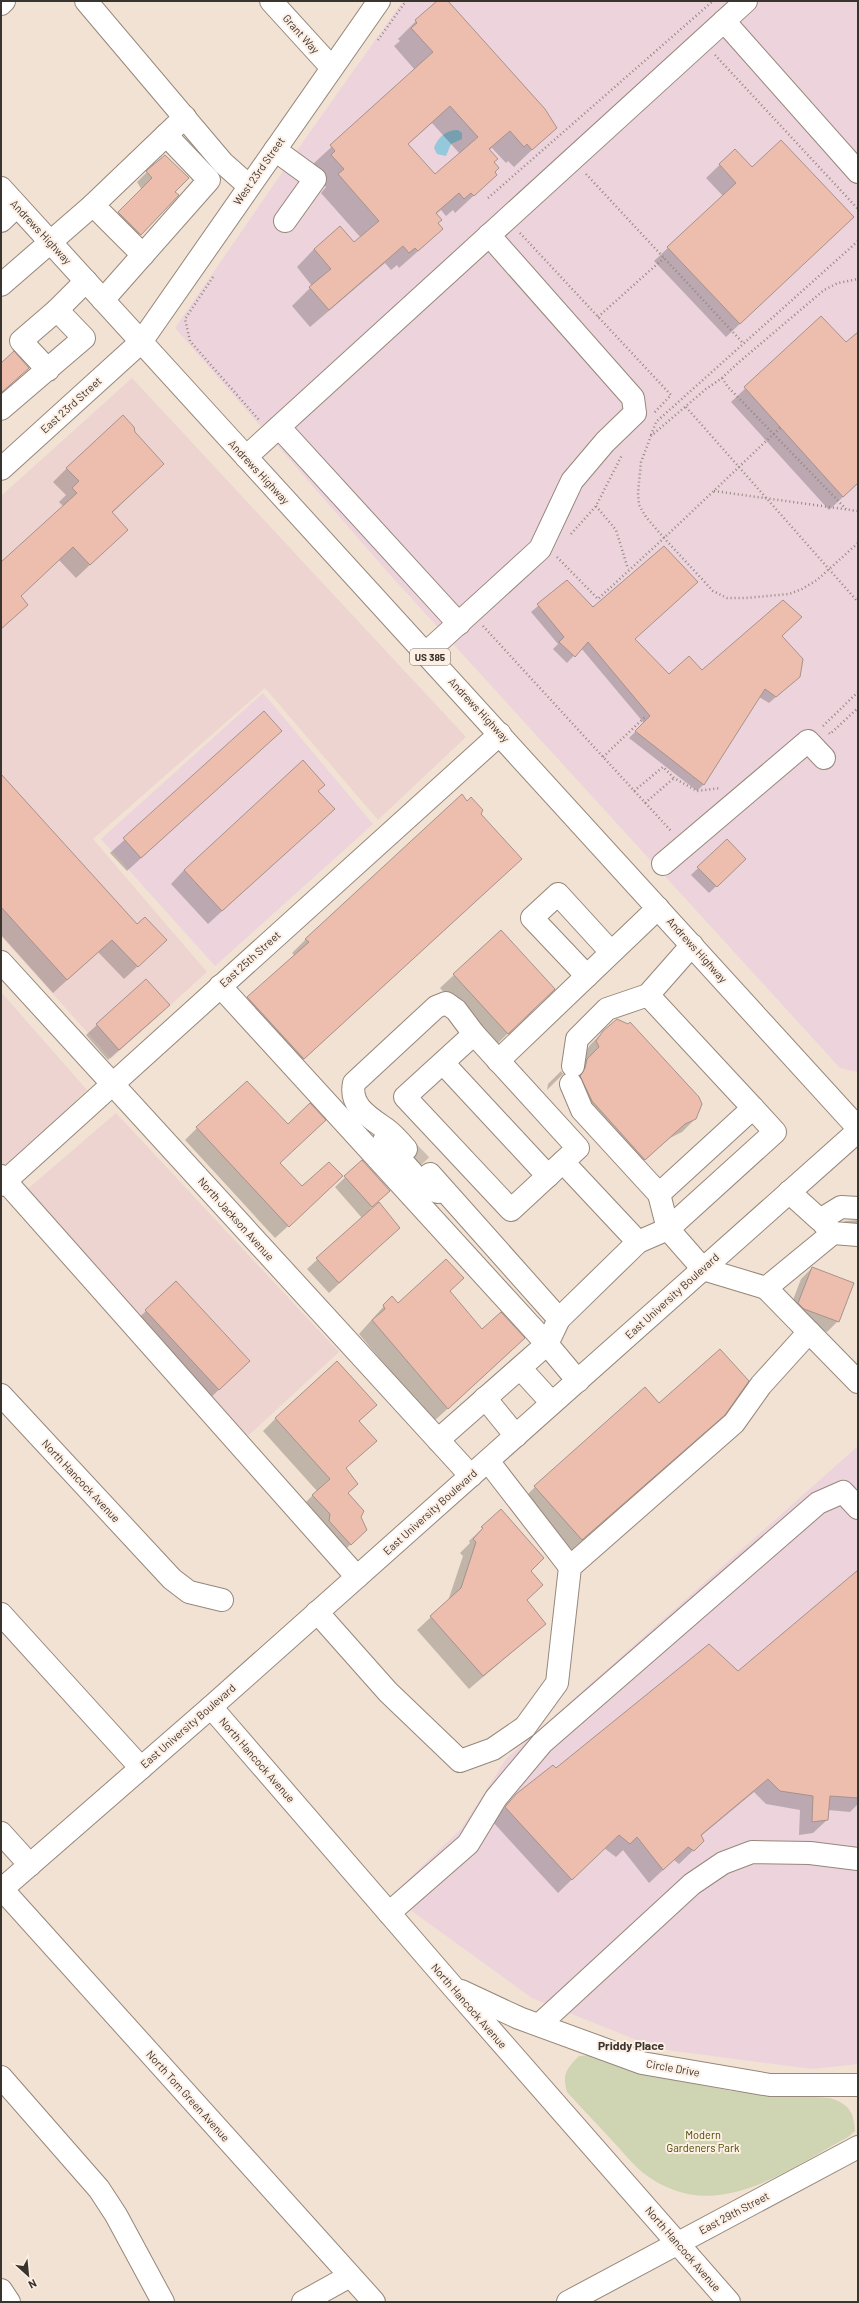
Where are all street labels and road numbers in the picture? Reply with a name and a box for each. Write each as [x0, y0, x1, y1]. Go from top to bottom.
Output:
street label: Grant Way [280, 11, 322, 56]
street label: West 23rd Street [230, 134, 287, 207]
street label: Andrews Highway [8, 197, 75, 267]
street label: East 23rd Street [38, 374, 104, 435]
street label: Andrews Highway [226, 437, 293, 507]
road number: US 385 [410, 649, 450, 665]
street label: Andrews Highway [446, 675, 513, 745]
street label: Andrews Highway [665, 914, 730, 985]
street label: East 25th Street [217, 928, 283, 989]
street label: North Jackson Avenue [196, 1174, 277, 1263]
street label: East University Boulevard [622, 1250, 721, 1341]
street label: North Hancock Avenue [40, 1437, 123, 1525]
street label: East University Boulevard [380, 1466, 479, 1557]
street label: East University Boulevard [138, 1681, 238, 1770]
street label: North Hancock Avenue [217, 1714, 298, 1805]
street label: North Hancock Avenue [429, 1960, 510, 2051]
street label: North Tom Green Avenue [144, 2047, 233, 2144]
street label: Circle Drive [645, 2056, 701, 2079]
street label: East 29th Street [696, 2189, 771, 2237]
street label: North Hancock Avenue [643, 2203, 724, 2294]

